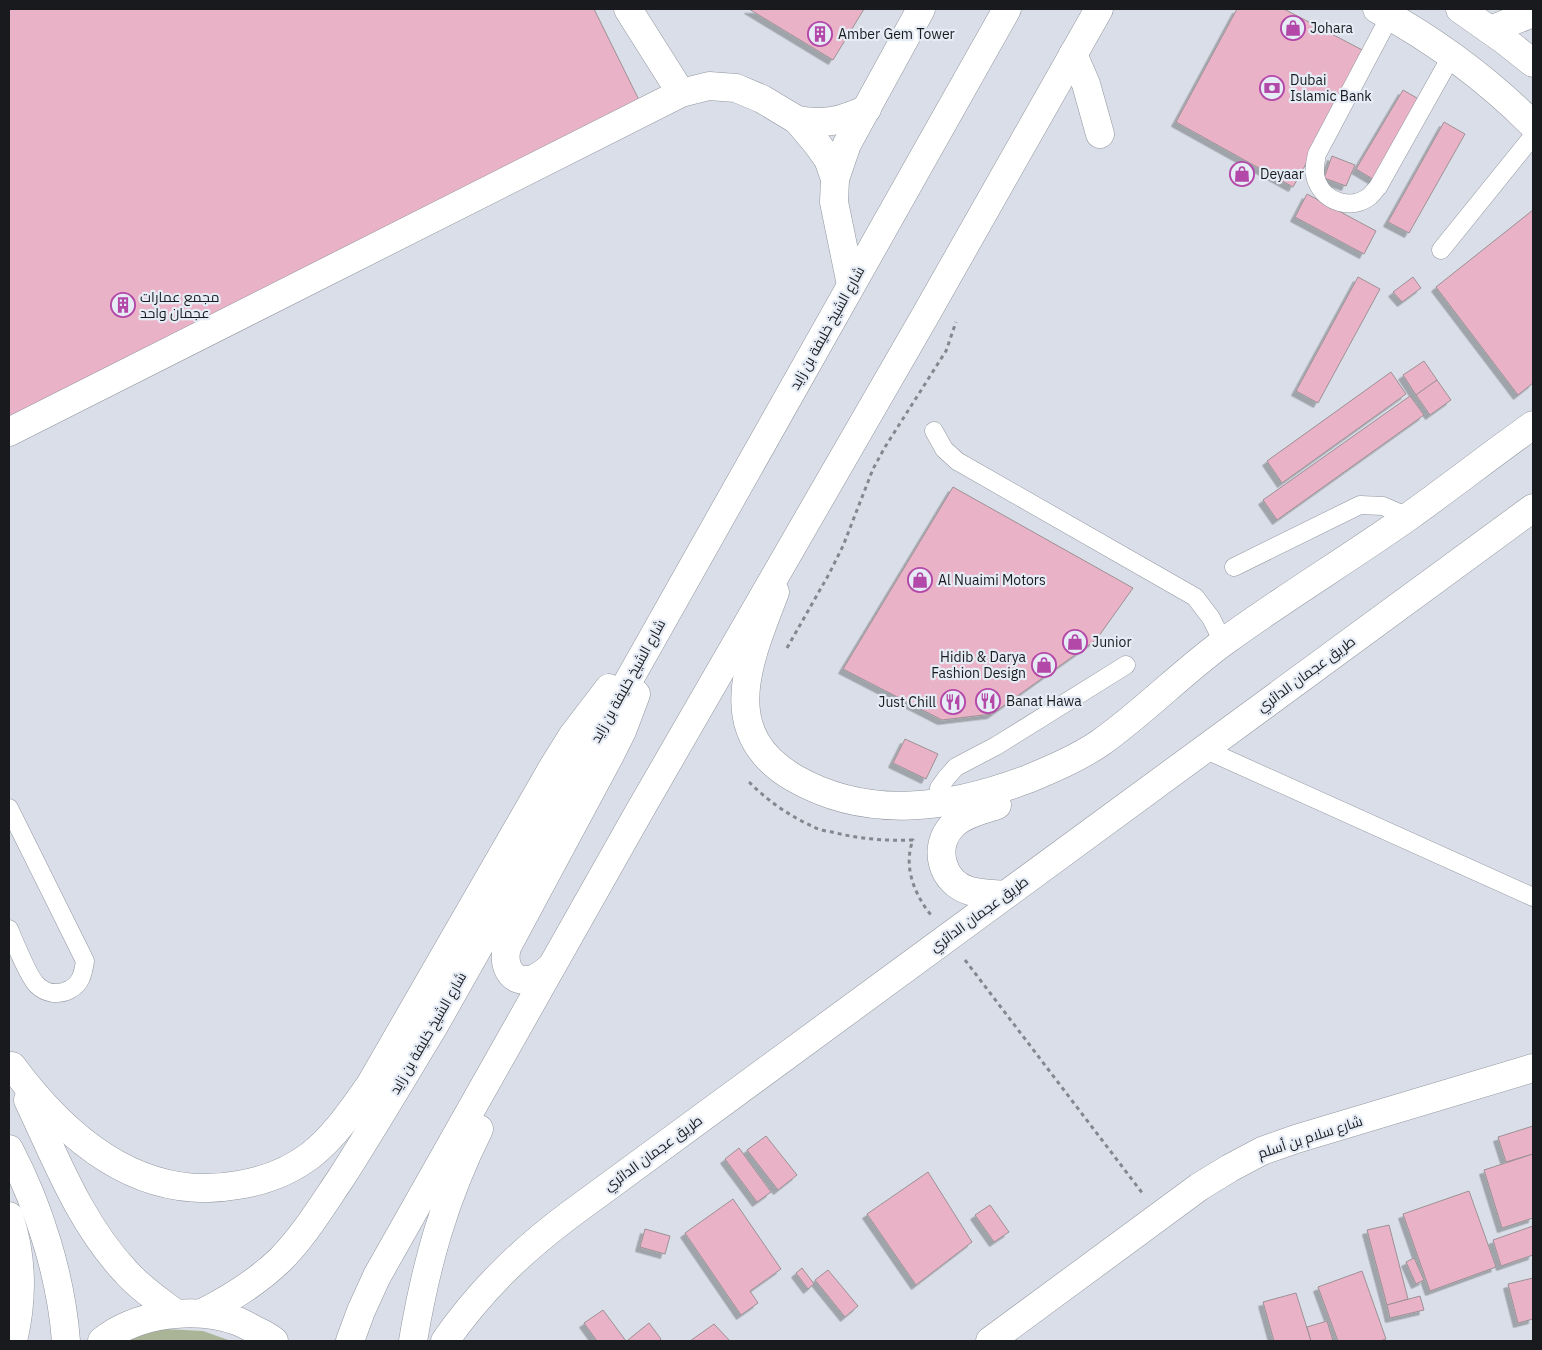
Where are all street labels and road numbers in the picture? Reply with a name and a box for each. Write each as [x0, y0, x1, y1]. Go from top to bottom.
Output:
street label: شارع الشيخ خليفة بن زايد [786, 263, 868, 393]
street label: شارع الشيخ خليفة بن زايد [587, 616, 669, 746]
street label: طريق عجمان الدائري [1253, 632, 1361, 718]
street label: طريق عجمان الدائري [926, 872, 1034, 958]
street label: شارع الشيخ خليفة بن زايد [386, 969, 470, 1097]
street label: طريق عجمان الدائري [600, 1111, 708, 1197]
street label: شارع سلام بن أسلم [1255, 1112, 1365, 1163]

